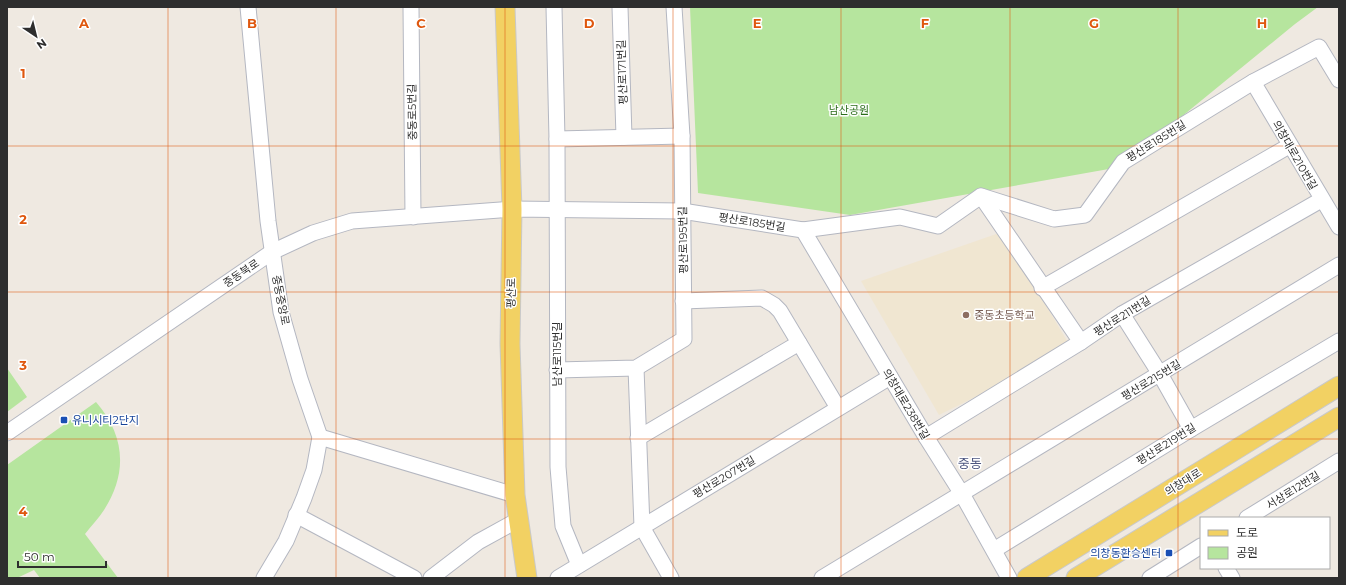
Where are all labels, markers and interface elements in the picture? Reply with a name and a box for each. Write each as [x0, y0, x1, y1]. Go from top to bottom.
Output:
text: A [78, 15, 90, 31]
text: B [247, 15, 257, 31]
text: C [416, 15, 426, 31]
text: D [584, 15, 595, 31]
text: E [753, 15, 762, 31]
text: F [921, 15, 929, 31]
text: G [1089, 15, 1099, 31]
text: H [1257, 15, 1267, 31]
north arrow [16, 16, 56, 56]
text: N [34, 36, 49, 52]
street label: 평산로171번길 [614, 39, 630, 105]
text: 1 [20, 65, 26, 81]
street label: 중동로5번길 [405, 83, 419, 141]
park label: 남산공원 [829, 103, 869, 117]
street label: 평산로185번길 [1124, 117, 1188, 165]
street label: 의창대로210번길 [1269, 118, 1321, 192]
street label: 평산로195번길 [675, 206, 691, 274]
street label: 평산로185번길 [717, 210, 787, 234]
text: 2 [19, 211, 27, 227]
street label: 중동북로 [220, 256, 262, 290]
street label: 중동중앙로 [269, 274, 293, 326]
street label: 평산로 [504, 278, 518, 308]
street label: 평산로211번길 [1091, 293, 1153, 339]
place label: 중동초등학교 [974, 308, 1035, 322]
marker: 중동초등학교 [961, 310, 971, 320]
street label: 남산로115번길 [550, 322, 564, 386]
text: 3 [18, 357, 27, 373]
street label: 평산로215번길 [1119, 357, 1183, 403]
street label: 의창대로238번길 [879, 366, 933, 442]
place label: 유니시티2단지 [72, 413, 139, 427]
marker: 유니시티2단지 [59, 415, 69, 425]
street label: 평산로219번길 [1134, 420, 1198, 468]
street label: 평산로207번길 [690, 453, 758, 501]
district label: 중동 [958, 455, 982, 471]
street label: 의창대로 [1162, 465, 1204, 499]
street label: 서상로12번길 [1263, 468, 1323, 512]
text: 4 [19, 503, 28, 519]
legend [1200, 517, 1330, 569]
text: 도로 [1236, 525, 1258, 540]
scale bar [18, 543, 106, 569]
text: 공원 [1236, 545, 1258, 560]
place label: 의창동환승센터 [1090, 546, 1161, 560]
marker: 의창동환승센터 [1164, 548, 1174, 558]
text: 50 m [24, 549, 55, 564]

